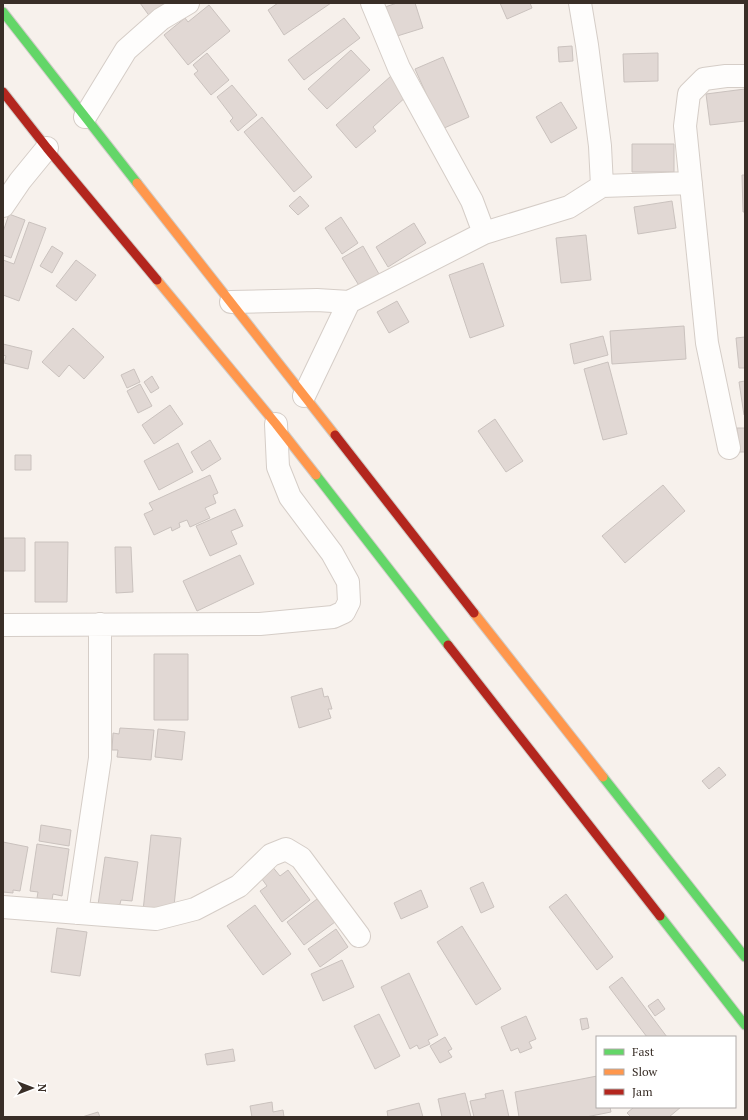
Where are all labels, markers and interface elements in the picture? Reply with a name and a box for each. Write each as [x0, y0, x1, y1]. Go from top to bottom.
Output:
legend [596, 1036, 736, 1108]
text: Fast [632, 1044, 655, 1059]
text: Slow [632, 1064, 658, 1079]
north arrow [12, 1068, 52, 1108]
text: N [35, 1084, 49, 1093]
text: Jam [632, 1084, 653, 1099]

